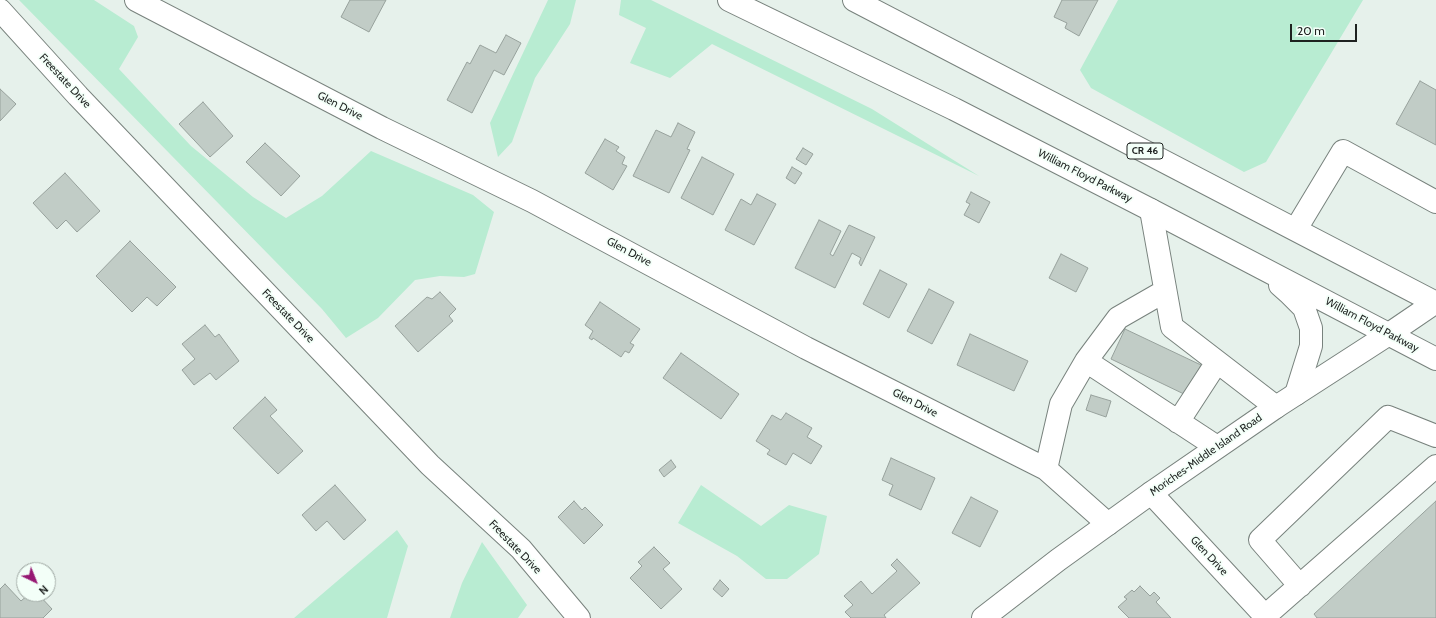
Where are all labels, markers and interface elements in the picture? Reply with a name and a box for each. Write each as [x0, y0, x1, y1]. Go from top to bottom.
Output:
scale bar [1292, 16, 1359, 42]
text: 20 m [1297, 23, 1325, 38]
street label: Freestate Drive [36, 51, 94, 111]
street label: Glen Drive [315, 89, 365, 123]
road number: CR 46 [1127, 143, 1163, 159]
street label: William Floyd Parkway [1036, 146, 1134, 206]
street label: Glen Drive [604, 235, 654, 269]
street label: Freestate Drive [259, 286, 317, 346]
street label: William Floyd Parkway [1323, 295, 1421, 355]
street label: Glen Drive [890, 386, 940, 420]
street label: Moriches-Middle Island Road [1147, 411, 1265, 499]
street label: Freestate Drive [486, 517, 544, 577]
street label: Glen Drive [1188, 534, 1230, 578]
north arrow [16, 562, 56, 602]
text: N [36, 582, 51, 598]

